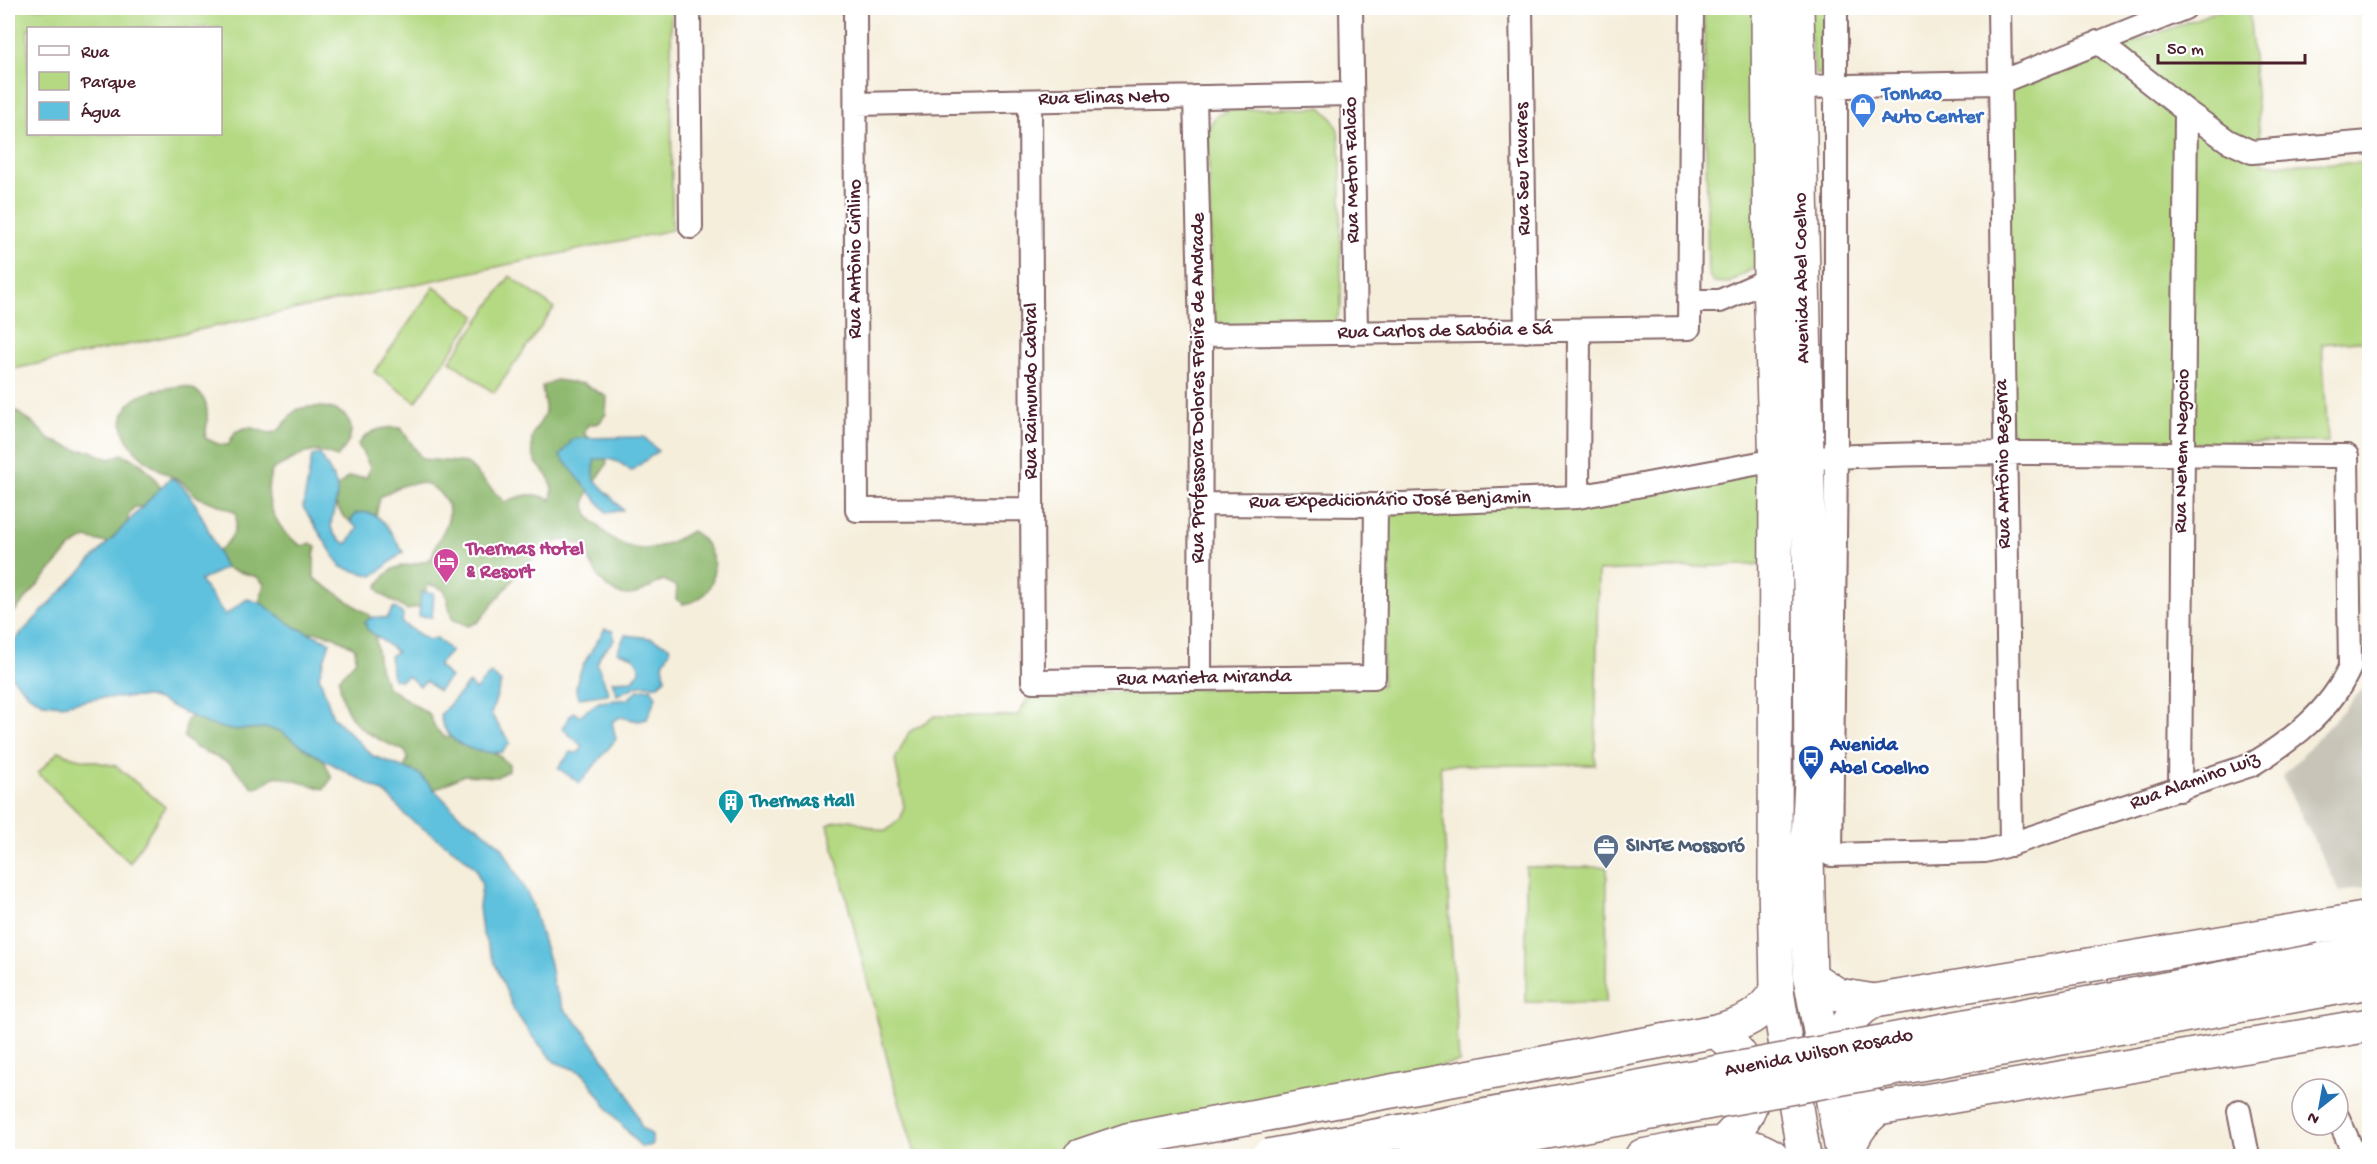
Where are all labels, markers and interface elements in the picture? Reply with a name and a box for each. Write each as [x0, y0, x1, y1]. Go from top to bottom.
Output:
legend [27, 27, 222, 135]
scale bar [2158, 27, 2305, 65]
text: 50 m [2167, 40, 2204, 61]
text: Rua [81, 43, 110, 64]
text: Parque [80, 73, 137, 94]
place label: Tonhao Auto Center [1880, 84, 1985, 130]
street label: Rua Elinas Neto [1038, 86, 1170, 112]
shop icon: Tonhao Auto Center [1848, 91, 1878, 129]
street label: Rua Meton Falcão [1340, 96, 1366, 244]
text: Água [81, 102, 121, 124]
street label: Rua Seu Tavares [1511, 102, 1537, 236]
street label: Rua Antônio Cirilino [845, 179, 868, 339]
street label: Avenida Abel Coelho [1790, 192, 1816, 364]
street label: Rua Professora Dolores Freire de Andrade [1188, 212, 1211, 563]
street label: Rua Raimundo Cabral [1021, 303, 1044, 479]
street label: Rua Carlos de Sabóia e Sá [1337, 319, 1554, 345]
street label: Rua Nenem Negocio [2170, 369, 2196, 533]
street label: Rua Antônio Bezerra [1991, 378, 2017, 549]
street label: Rua Expedicionário José Benjamin [1249, 487, 1532, 515]
place label: Thermas Hotel & Resort [464, 539, 585, 585]
hotel icon: Thermas Hotel & Resort [431, 546, 461, 584]
street label: Rua Marieta Miranda [1116, 666, 1293, 692]
place label: Avenida Abel Coelho [1829, 735, 1930, 781]
bus stop icon: Avenida Abel Coelho [1796, 743, 1826, 781]
street label: Rua Alamino Luiz [2127, 748, 2264, 816]
building icon: Thermas Hall [716, 787, 746, 825]
place label: Thermas Hall [748, 791, 855, 814]
office icon: SINTE Mossoró [1591, 832, 1621, 870]
place label: SINTE Mossoró [1626, 836, 1745, 859]
street label: Avenida Wilson Rosado [1723, 1024, 1915, 1084]
north arrow [2290, 1077, 2350, 1137]
text: N [2304, 1106, 2323, 1128]

